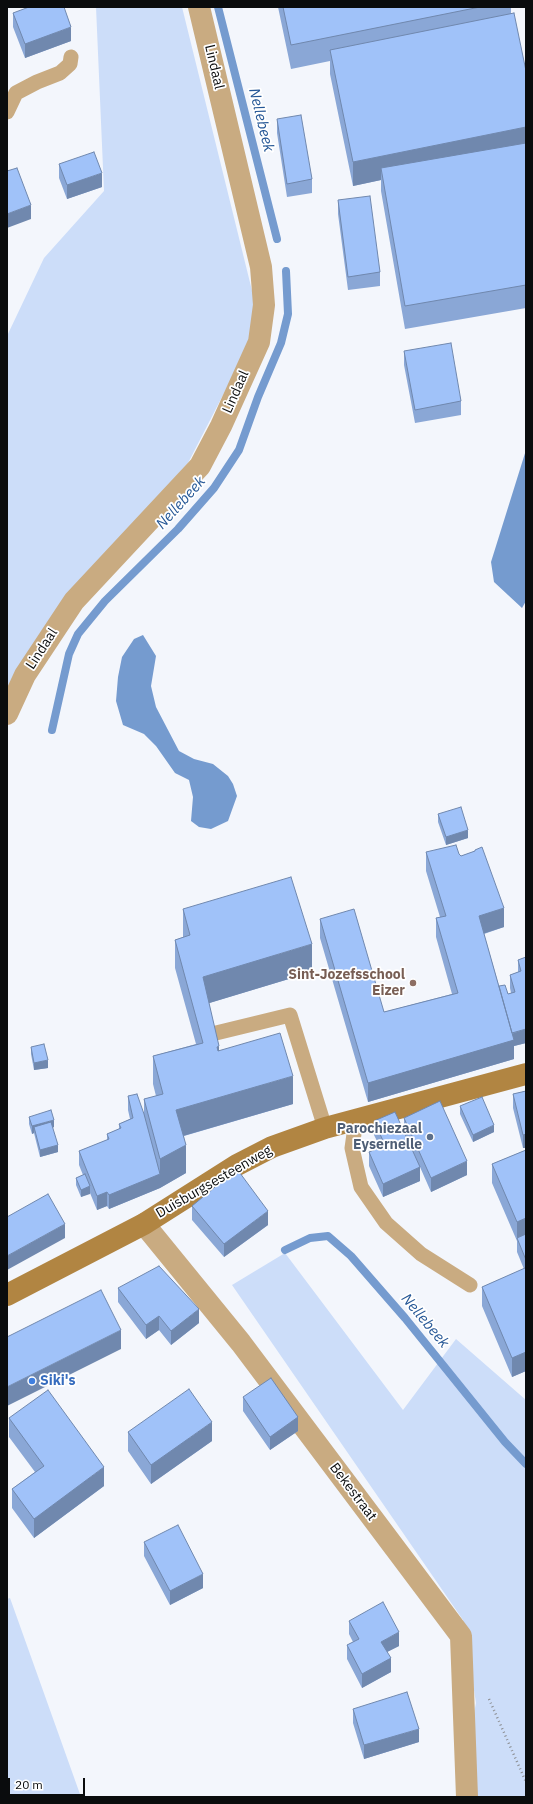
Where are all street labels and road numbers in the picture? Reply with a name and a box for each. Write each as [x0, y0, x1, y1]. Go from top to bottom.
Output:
street label: Lindaal [201, 43, 227, 91]
street label: Lindaal [219, 368, 253, 416]
street label: Lindaal [23, 625, 61, 673]
street label: Duisburgsesteenweg [153, 1142, 275, 1222]
street label: Bekestraat [326, 1460, 380, 1524]

